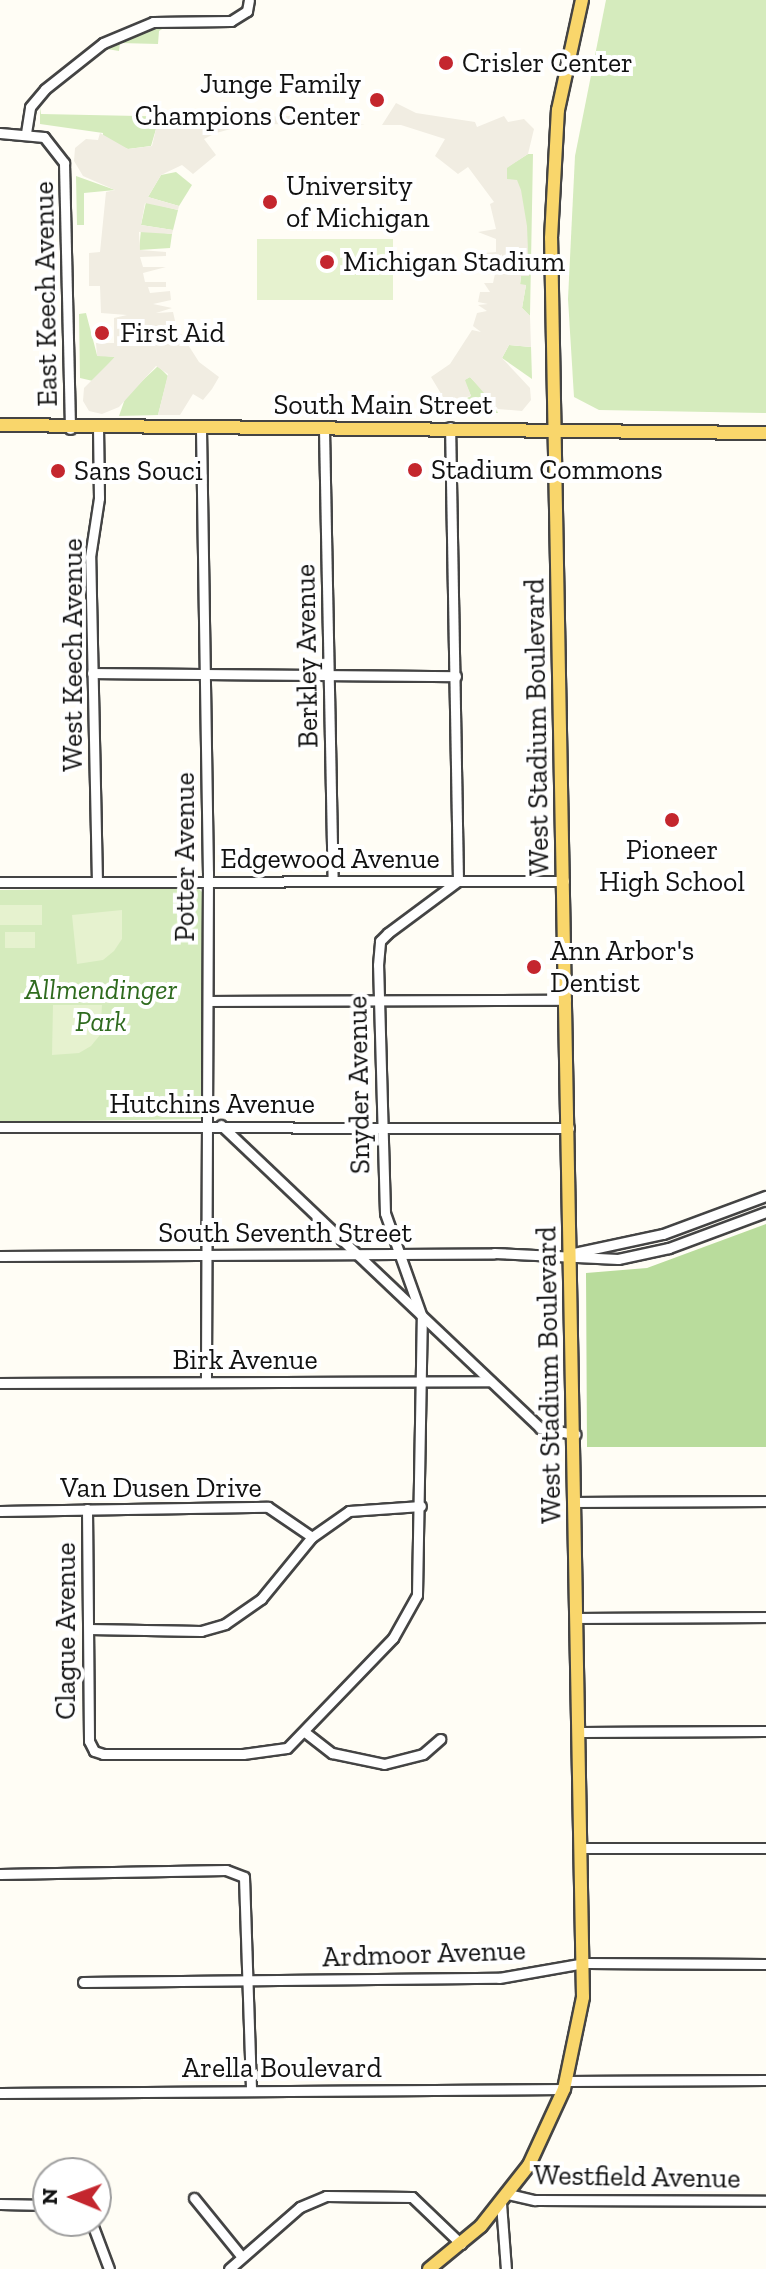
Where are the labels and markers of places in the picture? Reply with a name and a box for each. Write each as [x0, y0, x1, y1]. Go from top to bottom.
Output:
place label: Crisler Center [462, 46, 633, 80]
marker: Crisler Center [437, 54, 455, 72]
place label: Junge Family Champions Center [135, 67, 361, 133]
marker: Junge Family Champions Center [368, 91, 386, 109]
place label: University of Michigan [286, 169, 430, 235]
marker: University of Michigan [261, 193, 279, 211]
place label: Michigan Stadium [343, 245, 565, 279]
marker: Michigan Stadium [318, 253, 336, 271]
place label: First Aid [120, 316, 226, 350]
marker: First Aid [91, 322, 113, 344]
place label: Stadium Commons [431, 453, 663, 487]
place label: Sans Souci [74, 454, 203, 488]
marker: Stadium Commons [406, 461, 424, 479]
marker: Sans Souci [49, 462, 67, 480]
marker: Pioneer High School [663, 811, 681, 829]
place label: Pioneer High School [599, 833, 745, 899]
place label: Ann Arbor's Dentist [550, 934, 695, 1000]
marker: Ann Arbor's Dentist [525, 958, 543, 976]

